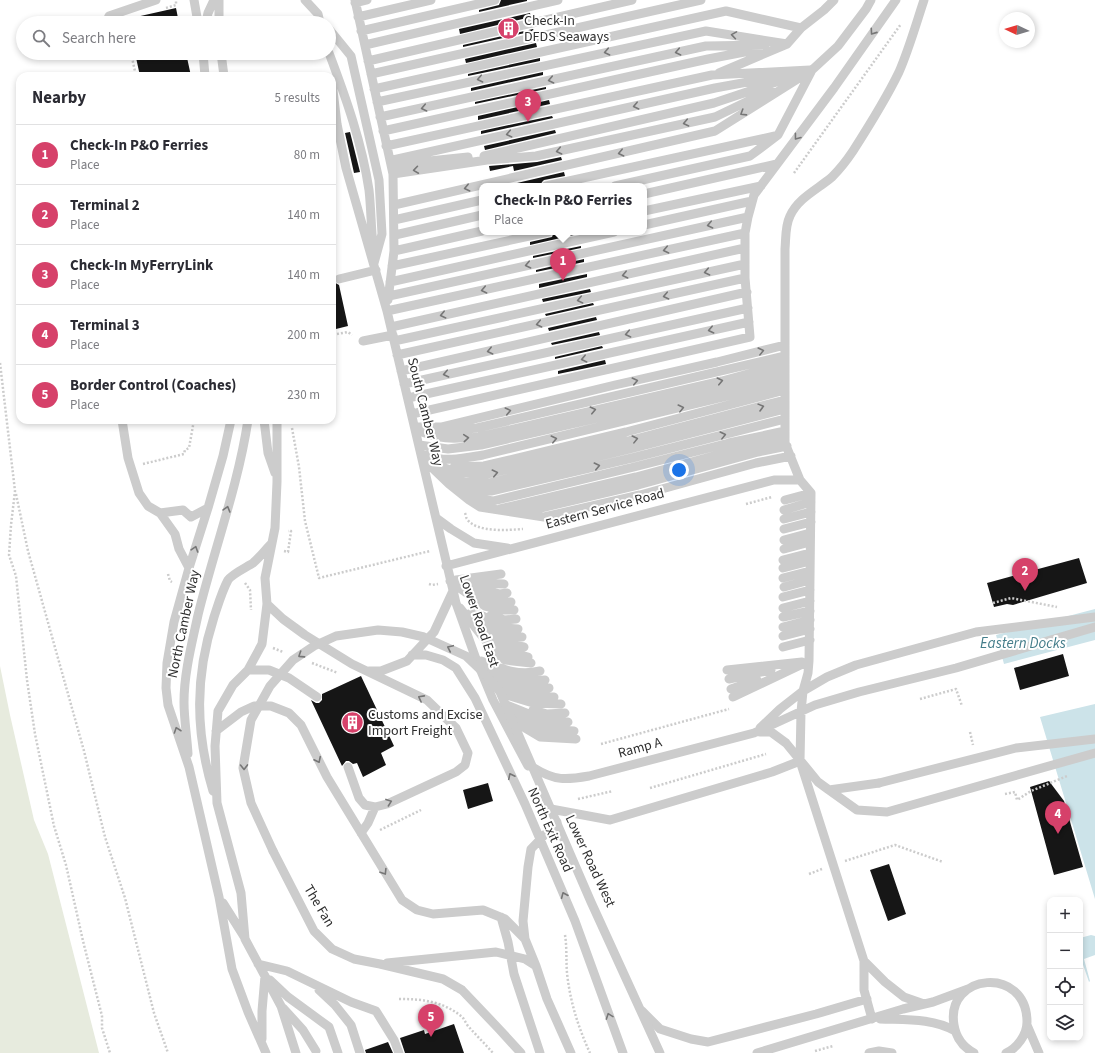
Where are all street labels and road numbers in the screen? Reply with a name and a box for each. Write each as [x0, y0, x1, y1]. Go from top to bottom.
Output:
street label: South Camber Way [402, 356, 448, 469]
street label: Eastern Service Road [543, 484, 667, 534]
street label: North Camber Way [163, 568, 205, 680]
street label: Lower Road East [454, 572, 504, 670]
street label: Ramp A [616, 732, 665, 763]
street label: North Exit Road [522, 784, 578, 876]
street label: Lower Road West [560, 812, 620, 911]
street label: The Fan [299, 881, 339, 931]

